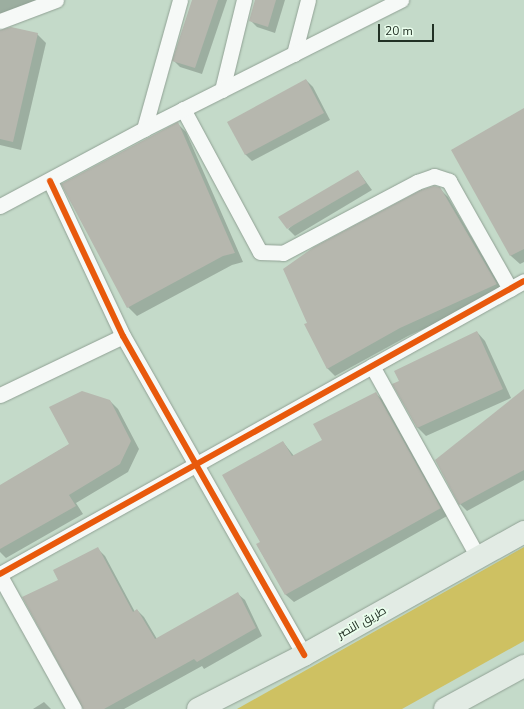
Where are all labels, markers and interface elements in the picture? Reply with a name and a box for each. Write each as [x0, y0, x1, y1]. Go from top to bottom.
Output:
scale bar [380, 16, 436, 42]
text: 20 m [385, 23, 413, 39]
street label: طريق النصر [335, 604, 389, 642]

